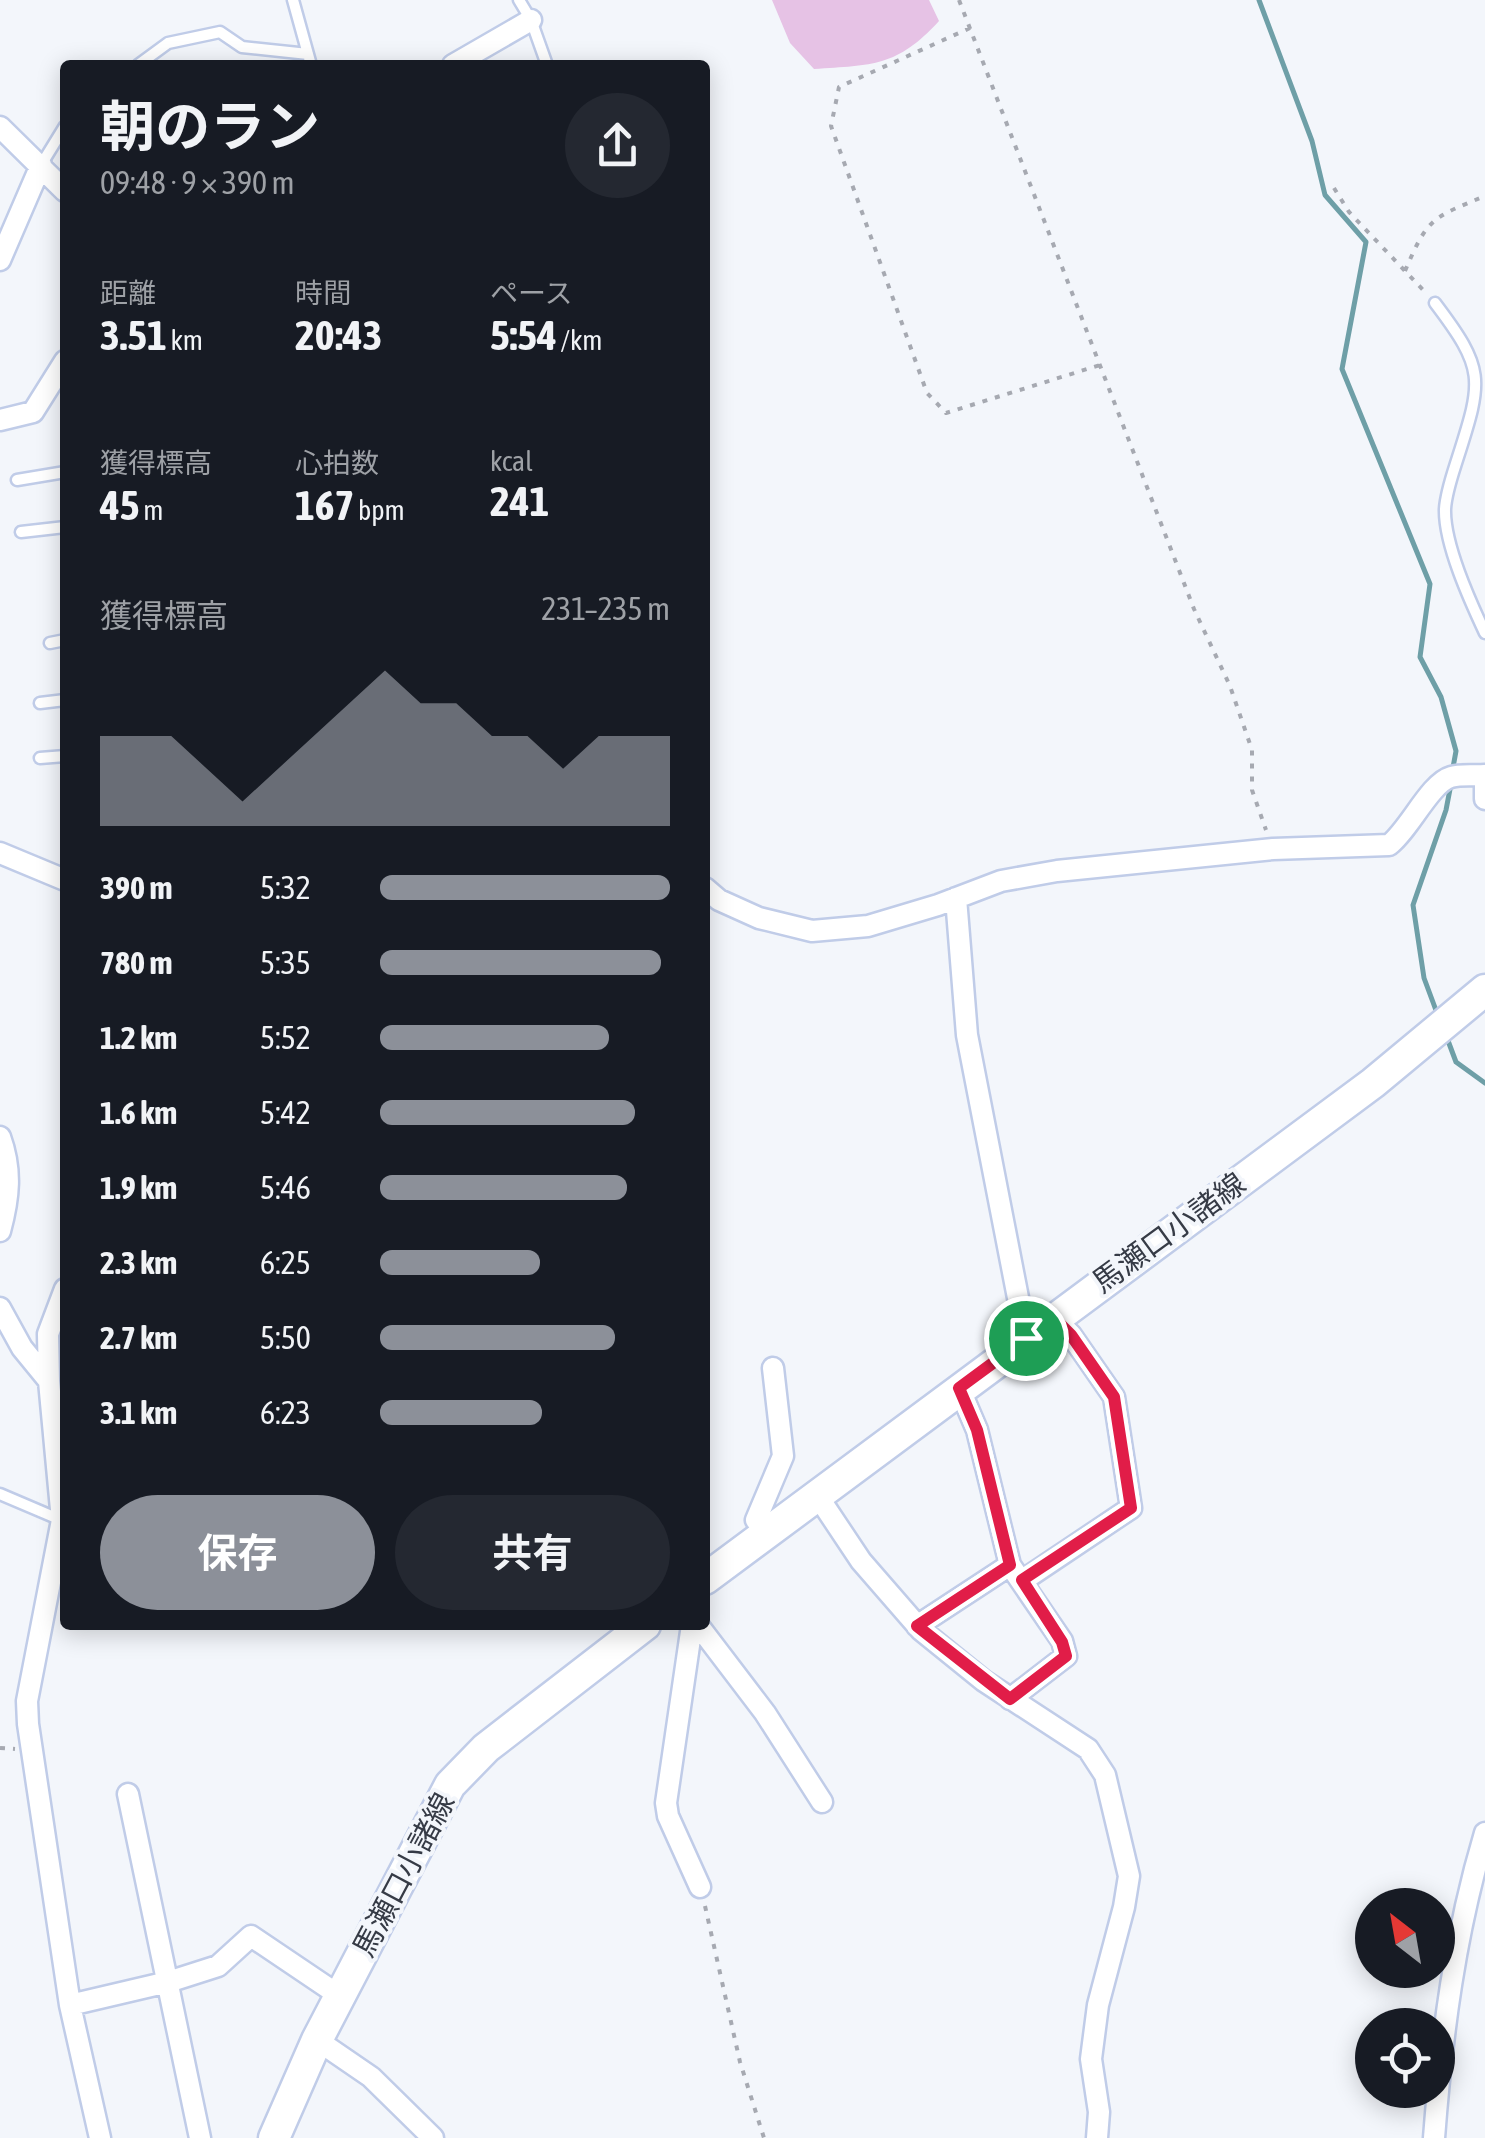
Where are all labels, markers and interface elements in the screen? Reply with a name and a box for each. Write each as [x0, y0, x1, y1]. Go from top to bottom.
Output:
button: share [565, 93, 670, 198]
text: 朝のラン [100, 95, 320, 158]
text: 09:48 · 9 × 390 m [100, 164, 294, 201]
text: 距離 [100, 277, 156, 309]
text: 時間 [295, 277, 351, 309]
text: ペース [490, 277, 573, 309]
text: 3.51 [100, 311, 167, 359]
text: 20:43 [295, 311, 382, 359]
text: 5:54 [490, 311, 557, 359]
text: km [167, 324, 203, 356]
text: /km [557, 324, 602, 356]
text: kcal [490, 445, 533, 477]
text: 獲得標高 [100, 447, 212, 479]
text: 心拍数 [295, 447, 379, 479]
text: 241 [490, 477, 549, 525]
text: 45 [100, 481, 139, 529]
text: 167 [295, 481, 354, 529]
text: m [139, 494, 163, 526]
text: bpm [354, 494, 405, 526]
text: 231–235 m [541, 590, 670, 627]
text: 獲得標高 [100, 597, 228, 634]
text: 390 m [100, 869, 173, 906]
text: 5:32 [260, 869, 311, 906]
text: 780 m [100, 944, 173, 981]
text: 5:35 [260, 944, 311, 981]
text: 1.2 km [100, 1019, 177, 1056]
text: 5:52 [260, 1019, 311, 1056]
text: 1.6 km [100, 1094, 177, 1131]
text: 5:42 [260, 1094, 311, 1131]
street label: 馬瀬口小諸線 [1086, 1166, 1251, 1299]
text: 1.9 km [100, 1169, 177, 1206]
text: 5:46 [260, 1169, 311, 1206]
text: 2.3 km [100, 1244, 177, 1281]
text: 6:25 [260, 1244, 311, 1281]
pin [984, 1296, 1069, 1381]
icon: arrive [999, 1311, 1054, 1366]
text: 2.7 km [100, 1319, 177, 1356]
text: 5:50 [260, 1319, 311, 1356]
text: 3.1 km [100, 1394, 177, 1431]
text: 6:23 [260, 1394, 311, 1431]
button: 保存 [100, 1495, 375, 1610]
button: 共有 [395, 1495, 670, 1610]
street label: 馬瀬口小諸線 [346, 1787, 460, 1962]
north arrow [1355, 1888, 1455, 1988]
map controls [1355, 1888, 1455, 2108]
button: locate [1355, 2008, 1455, 2108]

